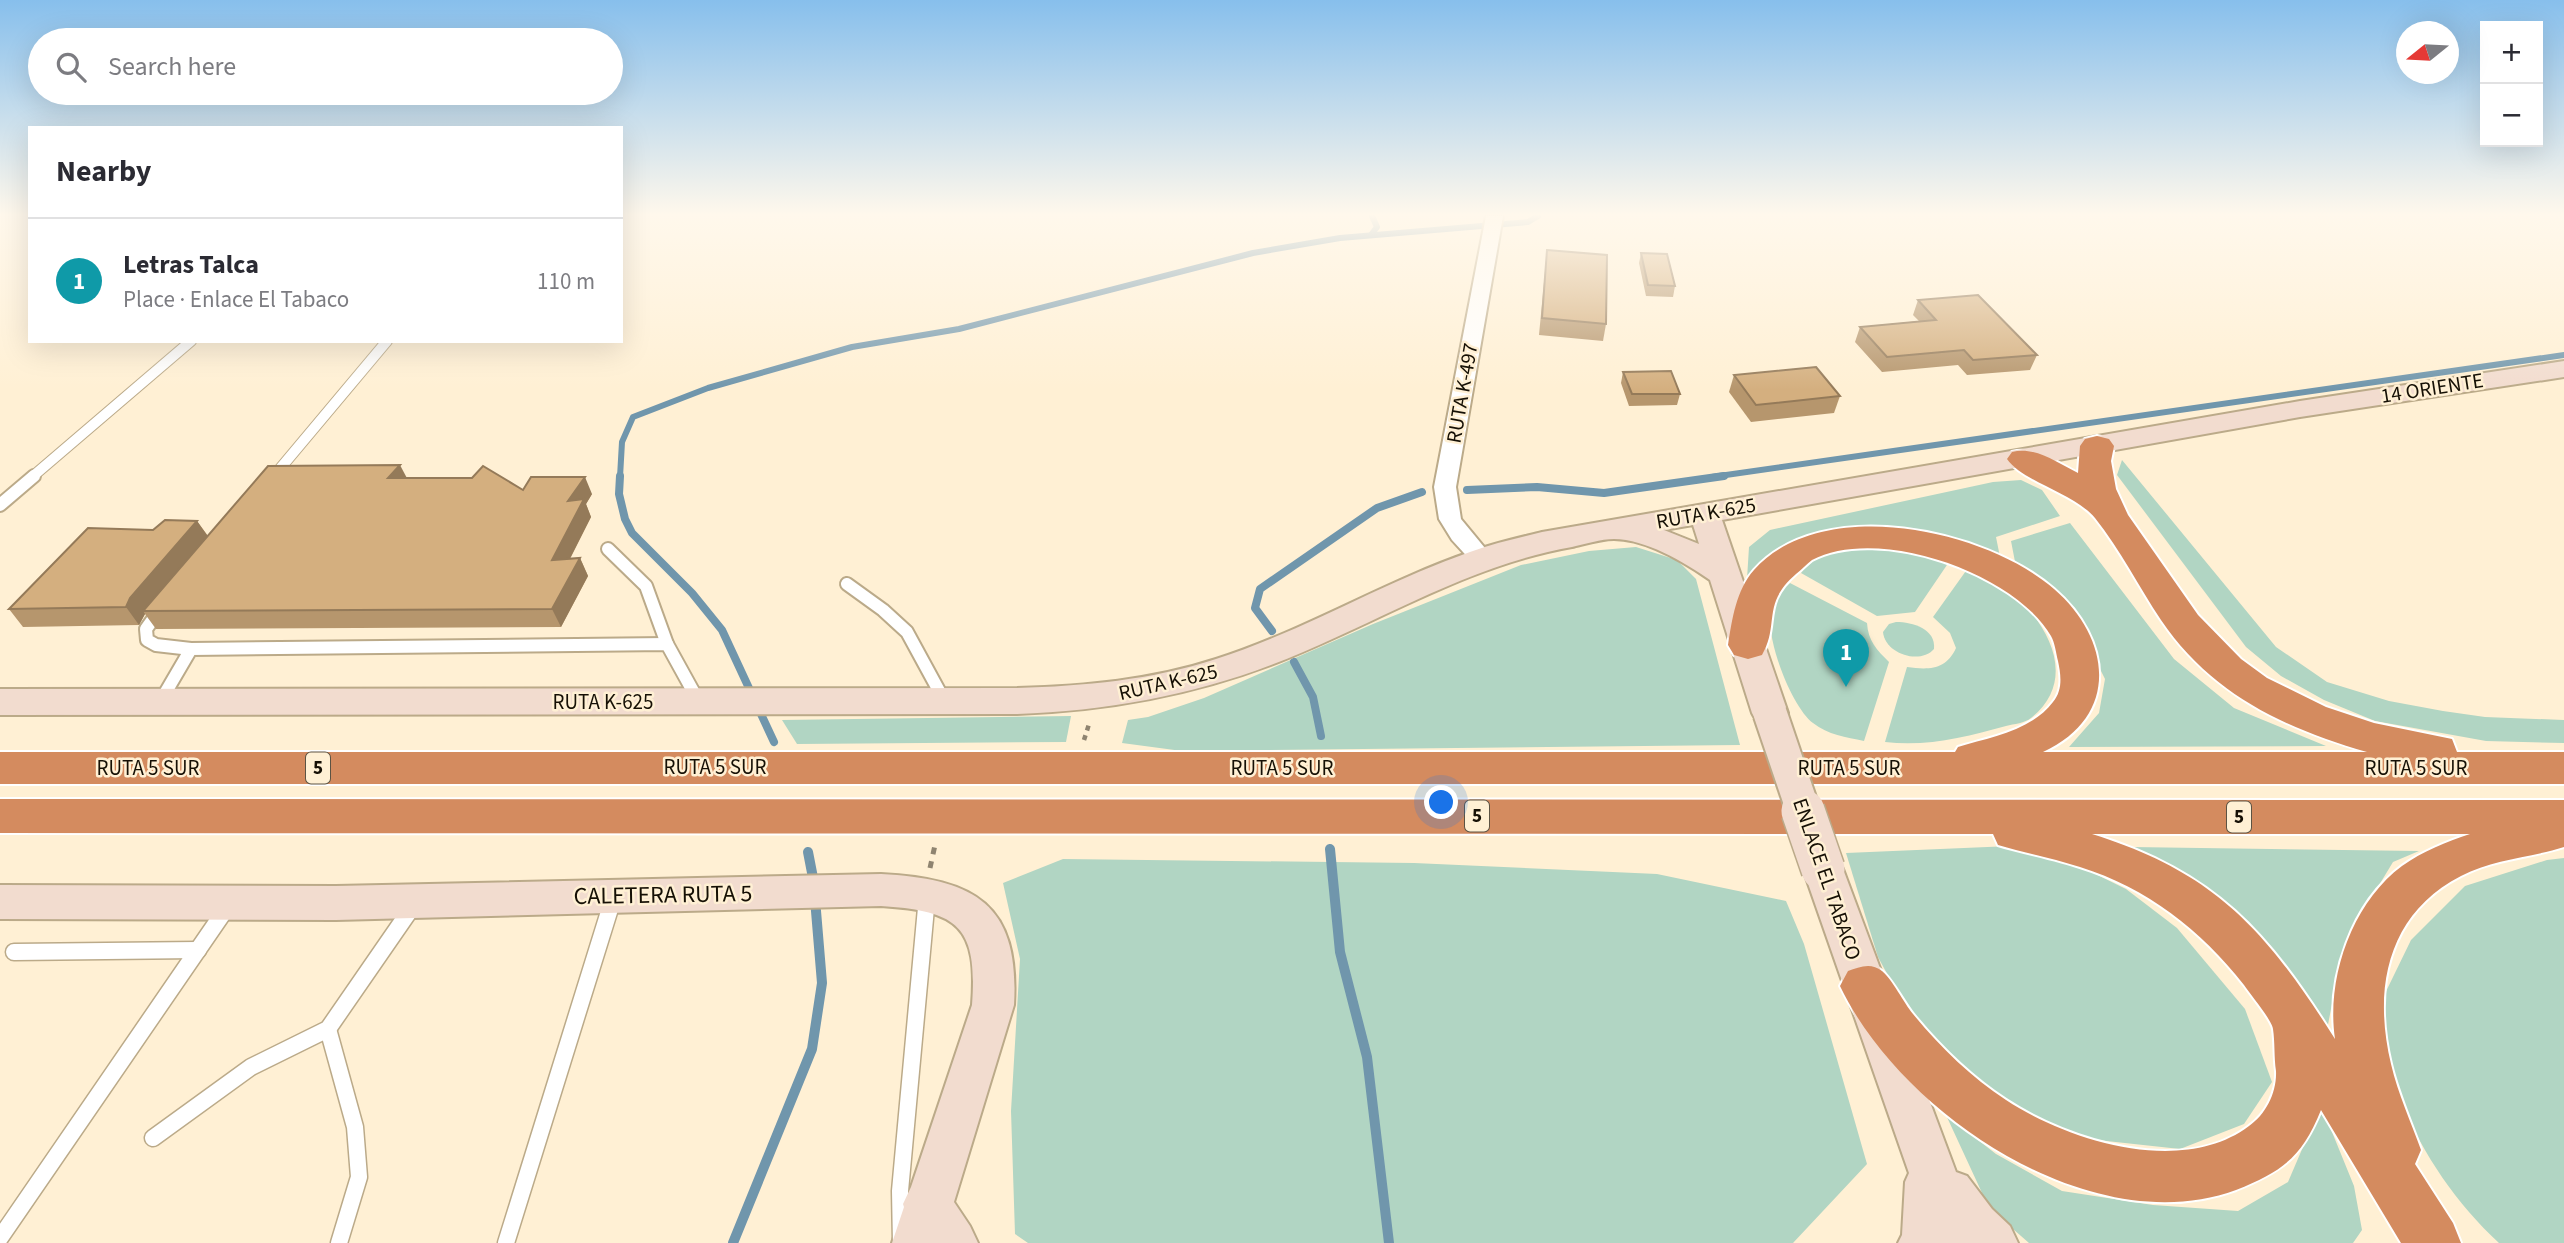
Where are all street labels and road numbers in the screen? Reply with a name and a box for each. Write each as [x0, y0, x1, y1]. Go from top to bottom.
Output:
street label: RUTA K-497 [1438, 341, 1486, 445]
street label: 14 ORIENTE [2379, 365, 2485, 411]
street label: RUTA K-625 [1654, 489, 1758, 537]
street label: RUTA K-625 [1115, 656, 1221, 708]
street label: RUTA K-625 [553, 687, 653, 717]
road number: 5 [306, 752, 330, 783]
street label: RUTA 5 SUR [664, 752, 766, 782]
street label: RUTA 5 SUR [97, 753, 199, 783]
street label: RUTA 5 SUR [1231, 753, 1333, 783]
street label: RUTA 5 SUR [1798, 753, 1900, 783]
street label: RUTA 5 SUR [2365, 753, 2467, 783]
street label: ENLACE EL TABACO [1785, 794, 1869, 964]
road number: 5 [1465, 800, 1489, 832]
road number: 5 [2227, 802, 2251, 832]
street label: CALETERA RUTA 5 [573, 876, 753, 914]

